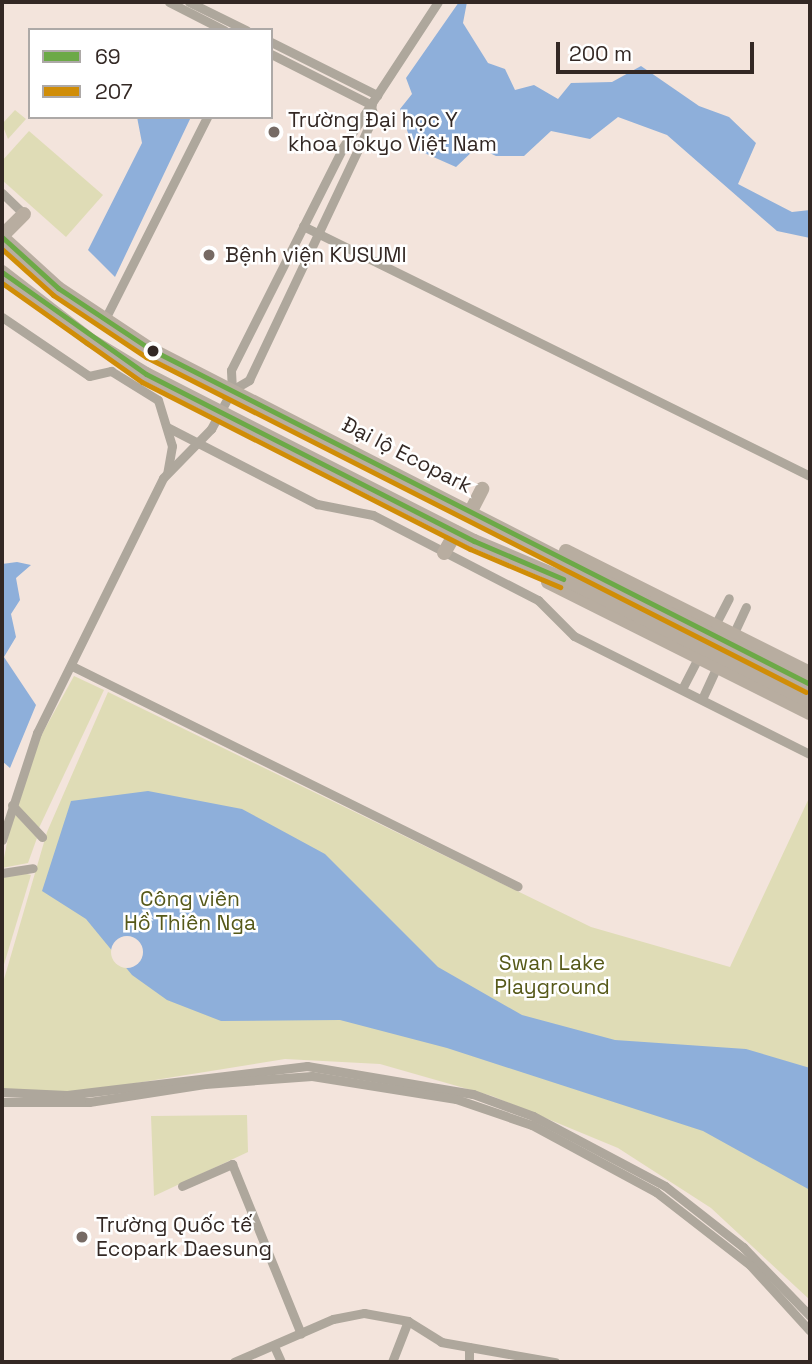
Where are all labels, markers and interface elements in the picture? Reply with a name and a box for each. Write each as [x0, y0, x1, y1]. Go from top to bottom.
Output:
legend [28, 28, 273, 119]
scale bar [560, 28, 758, 72]
text: 200 m [569, 40, 632, 67]
text: 69 [95, 43, 121, 70]
text: 207 [95, 78, 133, 105]
place label: Trường Đại học Y khoa Tokyo Việt Nam [288, 107, 498, 157]
marker: Trường Đại học Y khoa Tokyo Việt Nam [266, 124, 282, 140]
place label: Bệnh viện KUSUMI [225, 242, 407, 268]
marker: Bệnh viện KUSUMI [199, 245, 219, 265]
unlabelled marker [146, 344, 160, 358]
street label: Đại lộ Ecopark [338, 411, 476, 499]
park label: Công viên Hồ Thiên Nga [124, 886, 256, 936]
park label: Swan Lake Playground [494, 950, 610, 1000]
place label: Trường Quốc tế Ecopark Daesung [96, 1212, 272, 1262]
marker: Trường Quốc tế Ecopark Daesung [74, 1229, 90, 1245]

